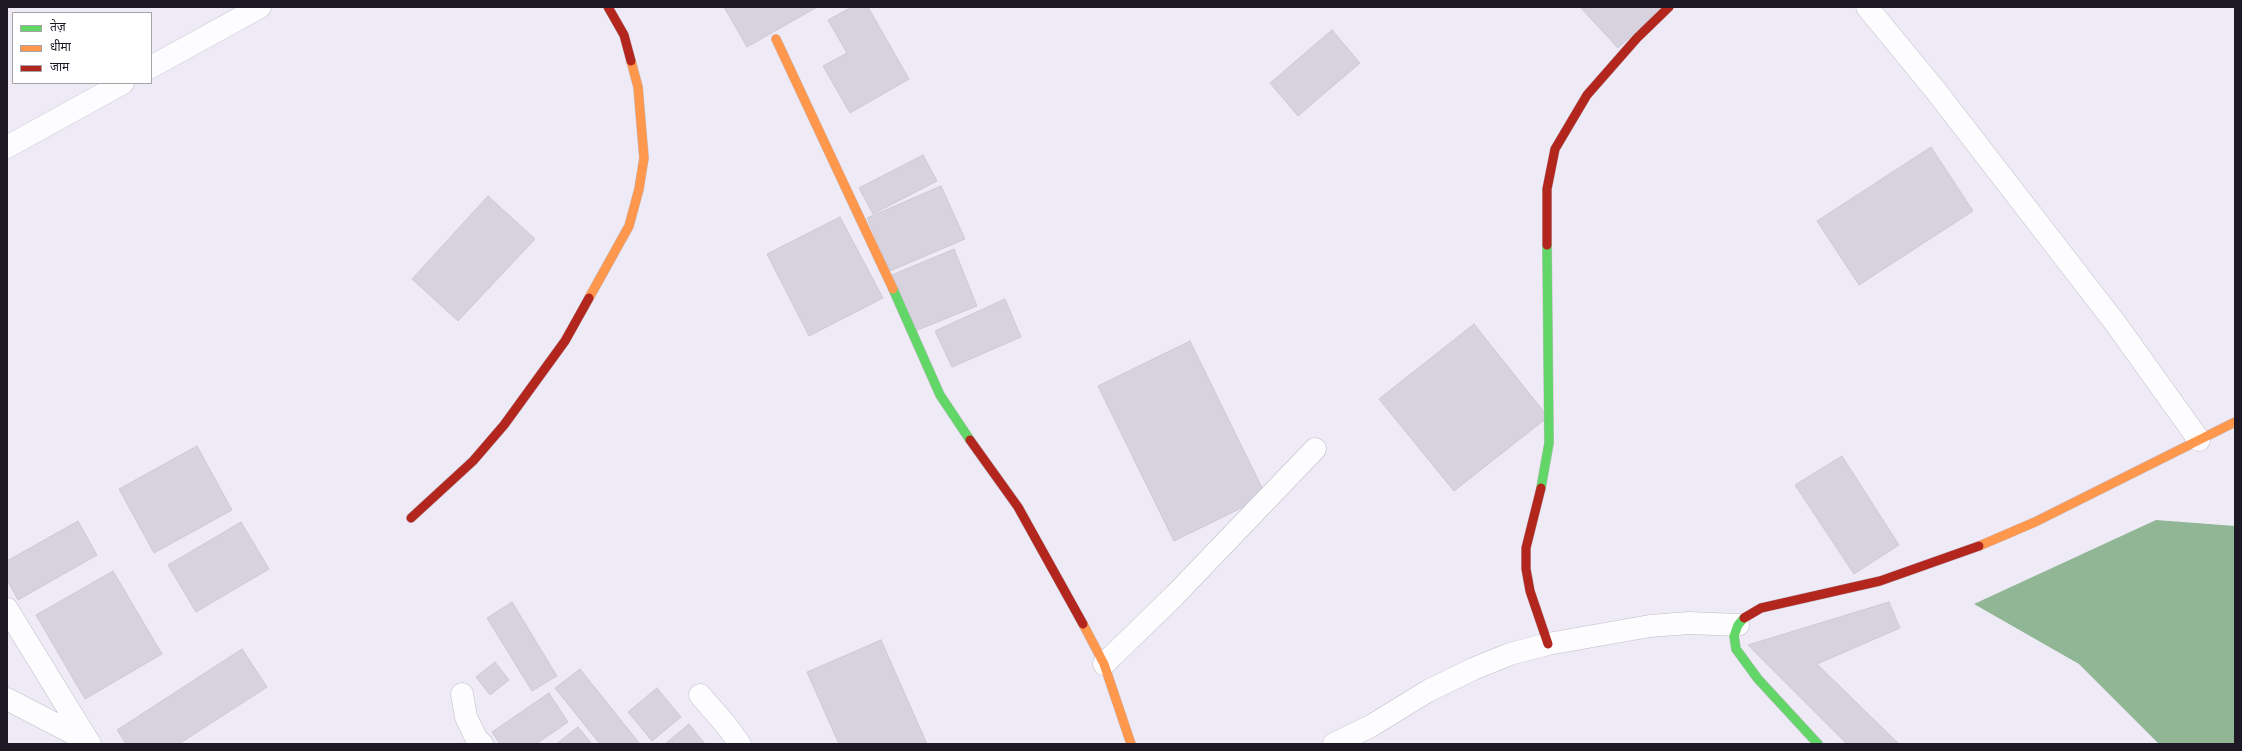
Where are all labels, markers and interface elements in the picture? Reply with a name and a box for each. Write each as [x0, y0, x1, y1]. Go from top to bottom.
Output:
legend [12, 12, 152, 84]
text: तेज़ [50, 20, 66, 34]
text: धीमा [50, 40, 71, 54]
text: जाम [50, 60, 69, 74]

